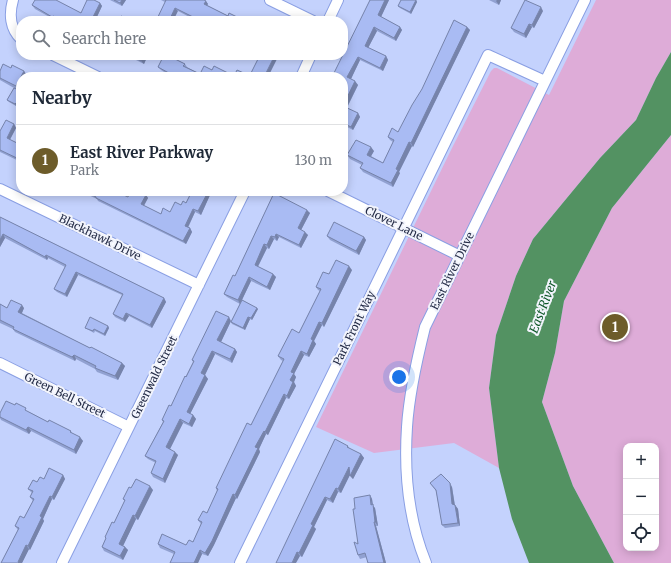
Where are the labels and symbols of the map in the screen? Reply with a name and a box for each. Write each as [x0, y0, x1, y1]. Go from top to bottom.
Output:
street label: Clover Lane [363, 203, 425, 243]
street label: Blackhawk Drive [57, 211, 143, 263]
street label: East River Drive [427, 230, 477, 312]
water label: East River [526, 278, 560, 335]
street label: Park Front Way [330, 288, 378, 368]
pin: 1 [602, 312, 628, 342]
street label: Greenwald Street [128, 333, 180, 421]
your location [389, 367, 409, 387]
street label: Green Bell Street [22, 369, 108, 421]

